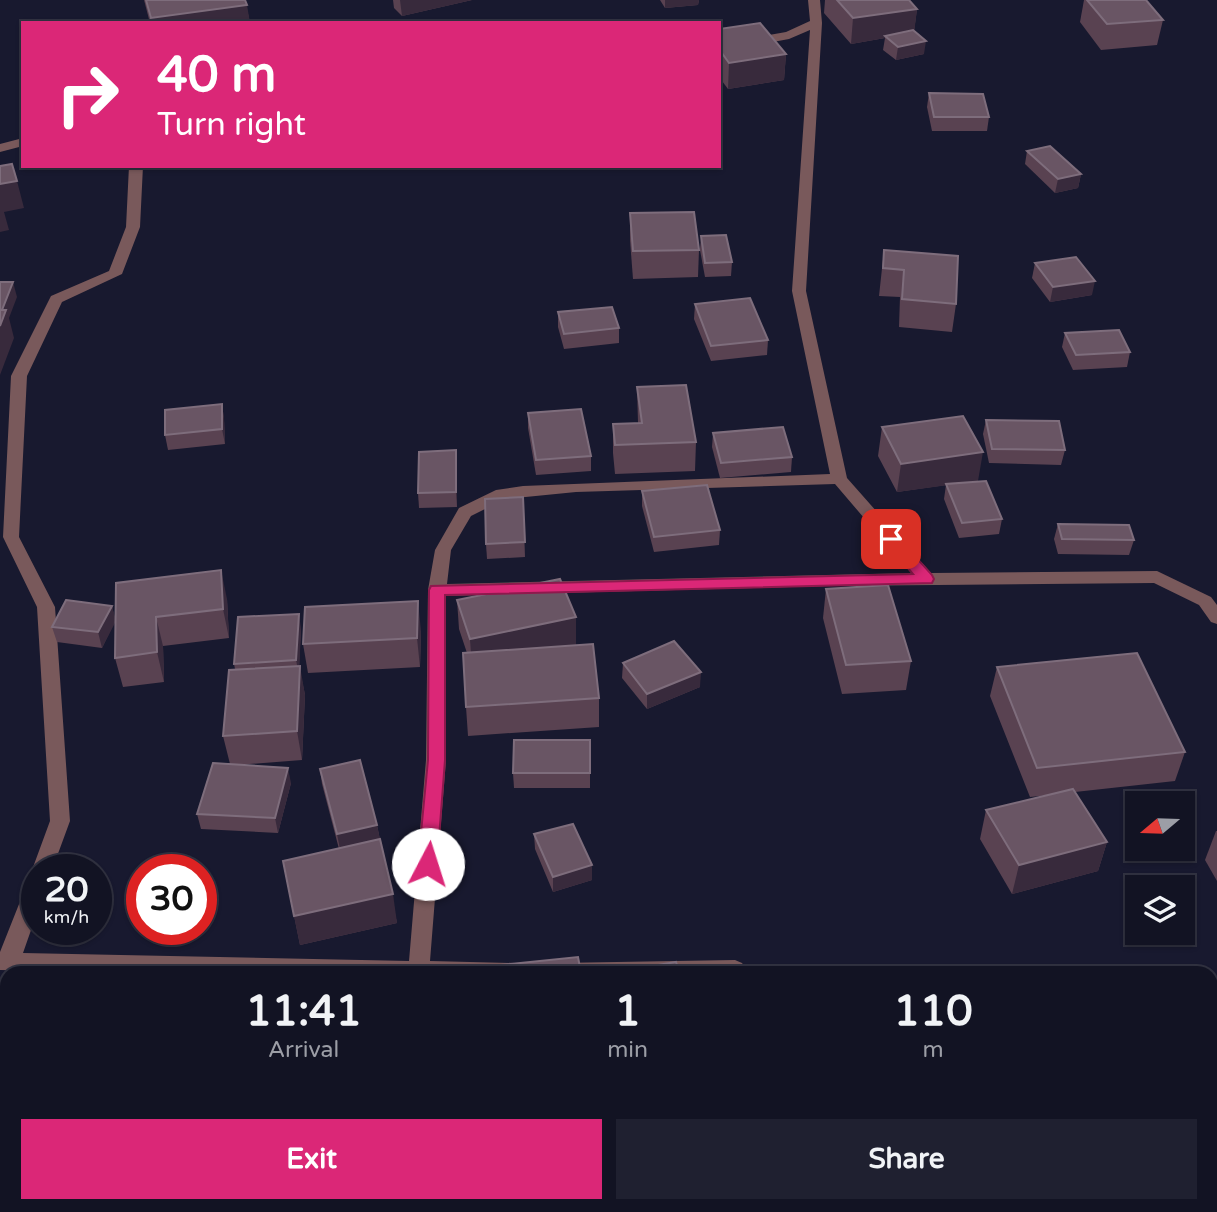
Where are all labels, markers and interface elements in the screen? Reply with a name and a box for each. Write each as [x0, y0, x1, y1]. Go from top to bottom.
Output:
text: 40 m [157, 46, 276, 105]
icon: right [42, 49, 133, 140]
text: Turn right [157, 106, 306, 144]
pin [861, 509, 921, 569]
icon: arrive [872, 520, 910, 558]
north arrow [1125, 791, 1195, 861]
map controls [1125, 791, 1195, 945]
position arrow [391, 827, 465, 901]
speed limit sign: 30 [126, 854, 217, 945]
text: 20 [45, 869, 88, 911]
button: layers [1125, 875, 1195, 945]
text: km/h [44, 906, 89, 928]
text: 11:41 [245, 986, 362, 1037]
text: 1 [614, 986, 641, 1037]
text: 110 [893, 986, 973, 1037]
text: Arrival [268, 1036, 339, 1064]
text: min [607, 1036, 648, 1064]
text: m [922, 1036, 944, 1064]
button: Exit [21, 1119, 602, 1199]
button: Share [616, 1119, 1197, 1199]

